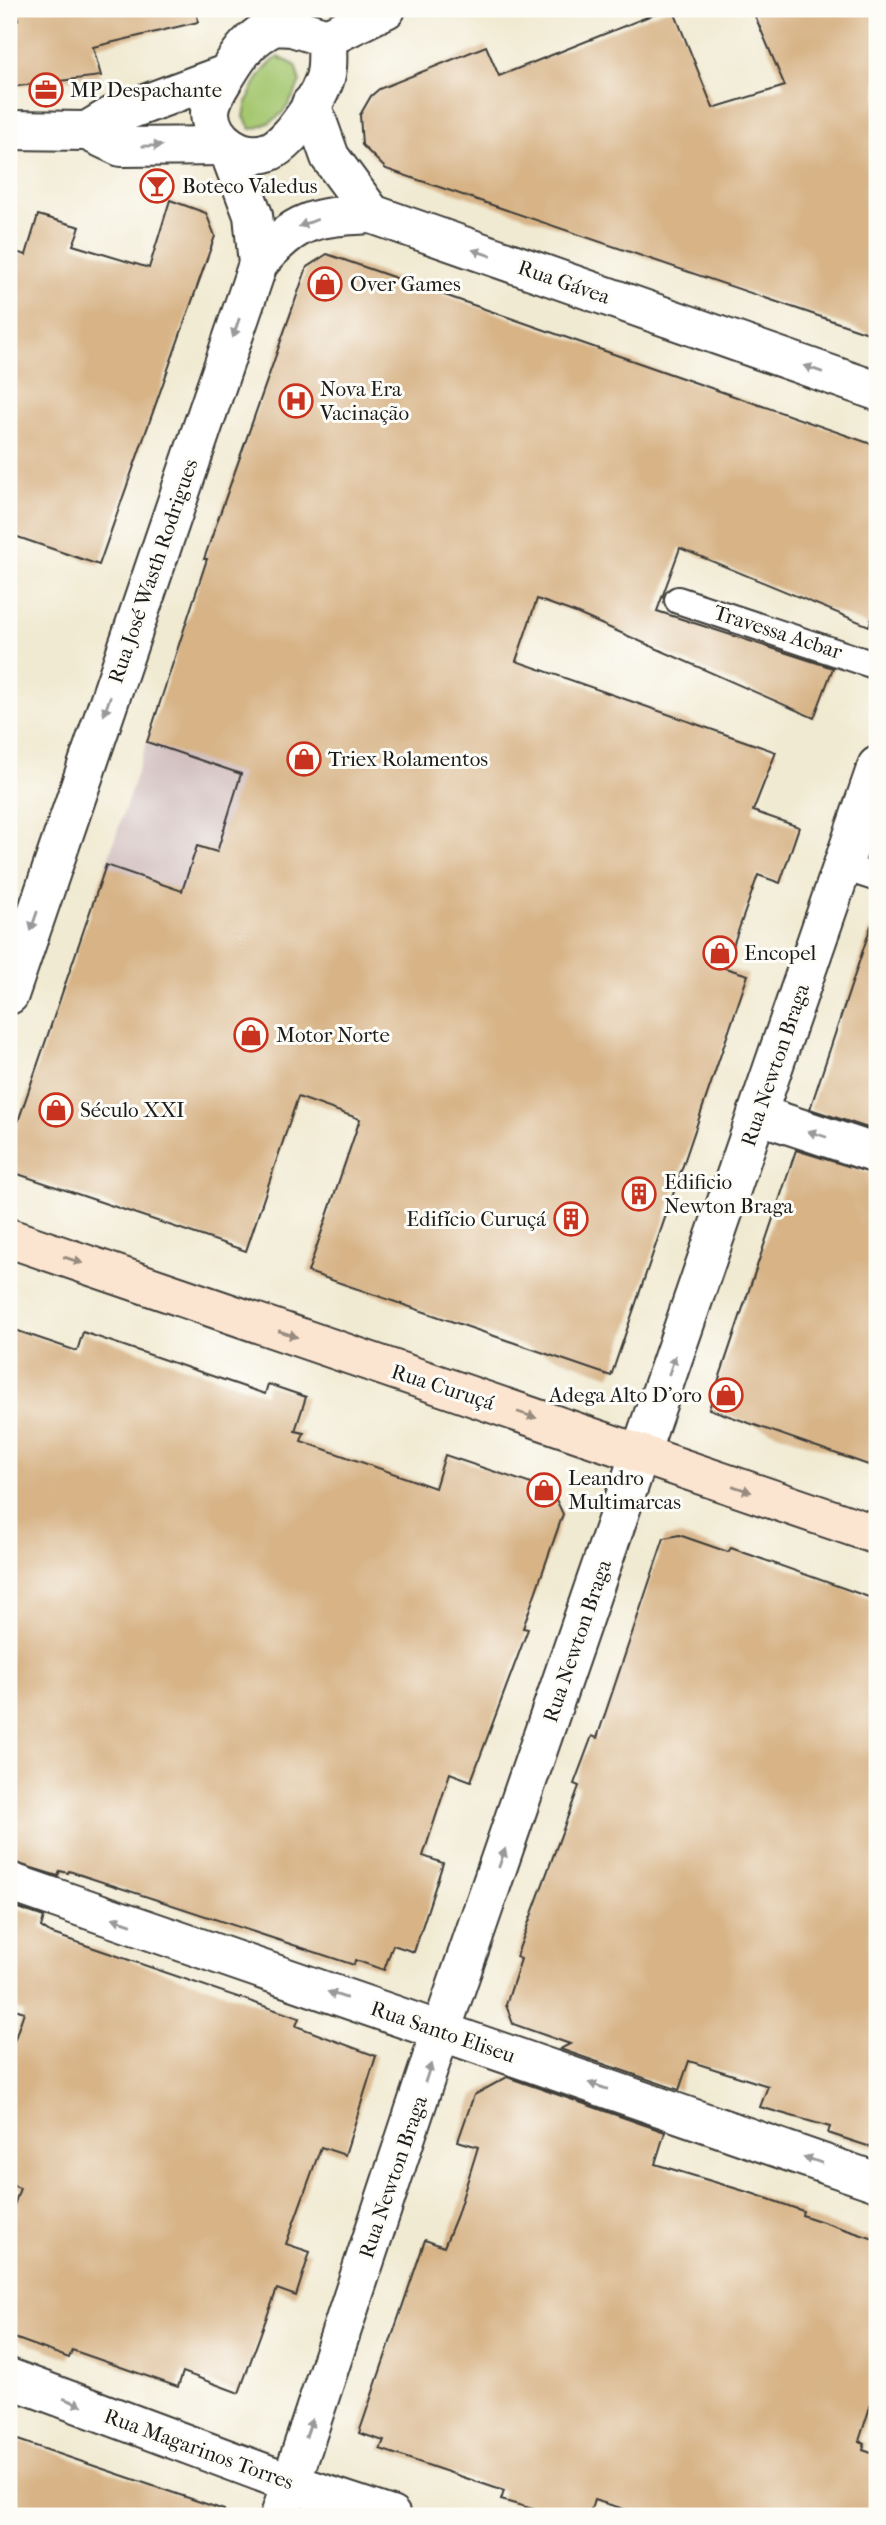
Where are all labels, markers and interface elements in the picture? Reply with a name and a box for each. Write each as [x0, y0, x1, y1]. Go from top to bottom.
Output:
office icon: MP Despachante [27, 71, 65, 109]
place label: MP Despachante [70, 78, 222, 102]
one-way arrow [141, 141, 163, 152]
bar icon: Boteco Valedus [138, 167, 176, 205]
place label: Boteco Valedus [182, 174, 318, 198]
one-way arrow [297, 217, 318, 228]
one-way arrow [472, 247, 493, 258]
street label: Rua Gávea [515, 255, 613, 309]
shop icon: Over Games [306, 265, 344, 303]
place label: Over Games [350, 272, 461, 296]
one-way arrow [230, 318, 241, 339]
one-way arrow [802, 363, 823, 374]
place label: Nova Era Vacinação [319, 377, 409, 425]
hospital icon: Nova Era Vacinação [277, 382, 315, 420]
street label: Rua José Wasth Rodrigues [103, 455, 203, 686]
street label: Travessa Acbar [711, 600, 845, 664]
one-way arrow [101, 696, 112, 717]
shop icon: Triex Rolamentos [285, 740, 323, 778]
place label: Triex Rolamentos [328, 747, 488, 771]
one-way arrow [28, 911, 39, 932]
shop icon: Encopel [701, 934, 739, 972]
place label: Encopel [744, 941, 817, 965]
street label: Rua Newton Braga [736, 980, 814, 1149]
shop icon: Motor Norte [232, 1016, 270, 1054]
place label: Motor Norte [276, 1023, 390, 1047]
shop icon: Século XXI [37, 1091, 75, 1129]
place label: Século XXI [80, 1098, 185, 1122]
one-way arrow [807, 1128, 828, 1139]
place label: Edificio Newton Braga [664, 1170, 794, 1218]
building icon: Edificio Newton Braga [620, 1175, 658, 1213]
building icon: Edifício Curuçá [552, 1200, 590, 1238]
place label: Edifício Curuçá [406, 1207, 546, 1231]
one-way arrow [63, 1255, 84, 1266]
one-way arrow [278, 1329, 299, 1340]
one-way arrow [667, 1355, 678, 1376]
street label: Rua Curuçá [389, 1359, 498, 1415]
shop icon: Adega Alto D'oro [707, 1376, 745, 1414]
place label: Adega Alto D'oro [548, 1383, 702, 1407]
one-way arrow [517, 1410, 538, 1421]
place label: Leandro Multimarcas [568, 1466, 681, 1514]
shop icon: Leandro Multimarcas [525, 1471, 563, 1509]
one-way arrow [732, 1484, 753, 1495]
street label: Rua Newton Braga [538, 1556, 616, 1725]
one-way arrow [497, 1847, 508, 1868]
one-way arrow [111, 1915, 132, 1926]
one-way arrow [326, 1989, 347, 2000]
street label: Rua Santo Eliseu [368, 1996, 518, 2068]
one-way arrow [423, 2062, 433, 2083]
one-way arrow [587, 2080, 608, 2091]
street label: Rua Newton Braga [354, 2092, 432, 2261]
one-way arrow [802, 2154, 823, 2165]
one-way arrow [62, 2397, 83, 2408]
street label: Rua Magarinos Torres [101, 2404, 297, 2494]
one-way arrow [304, 2418, 315, 2439]

